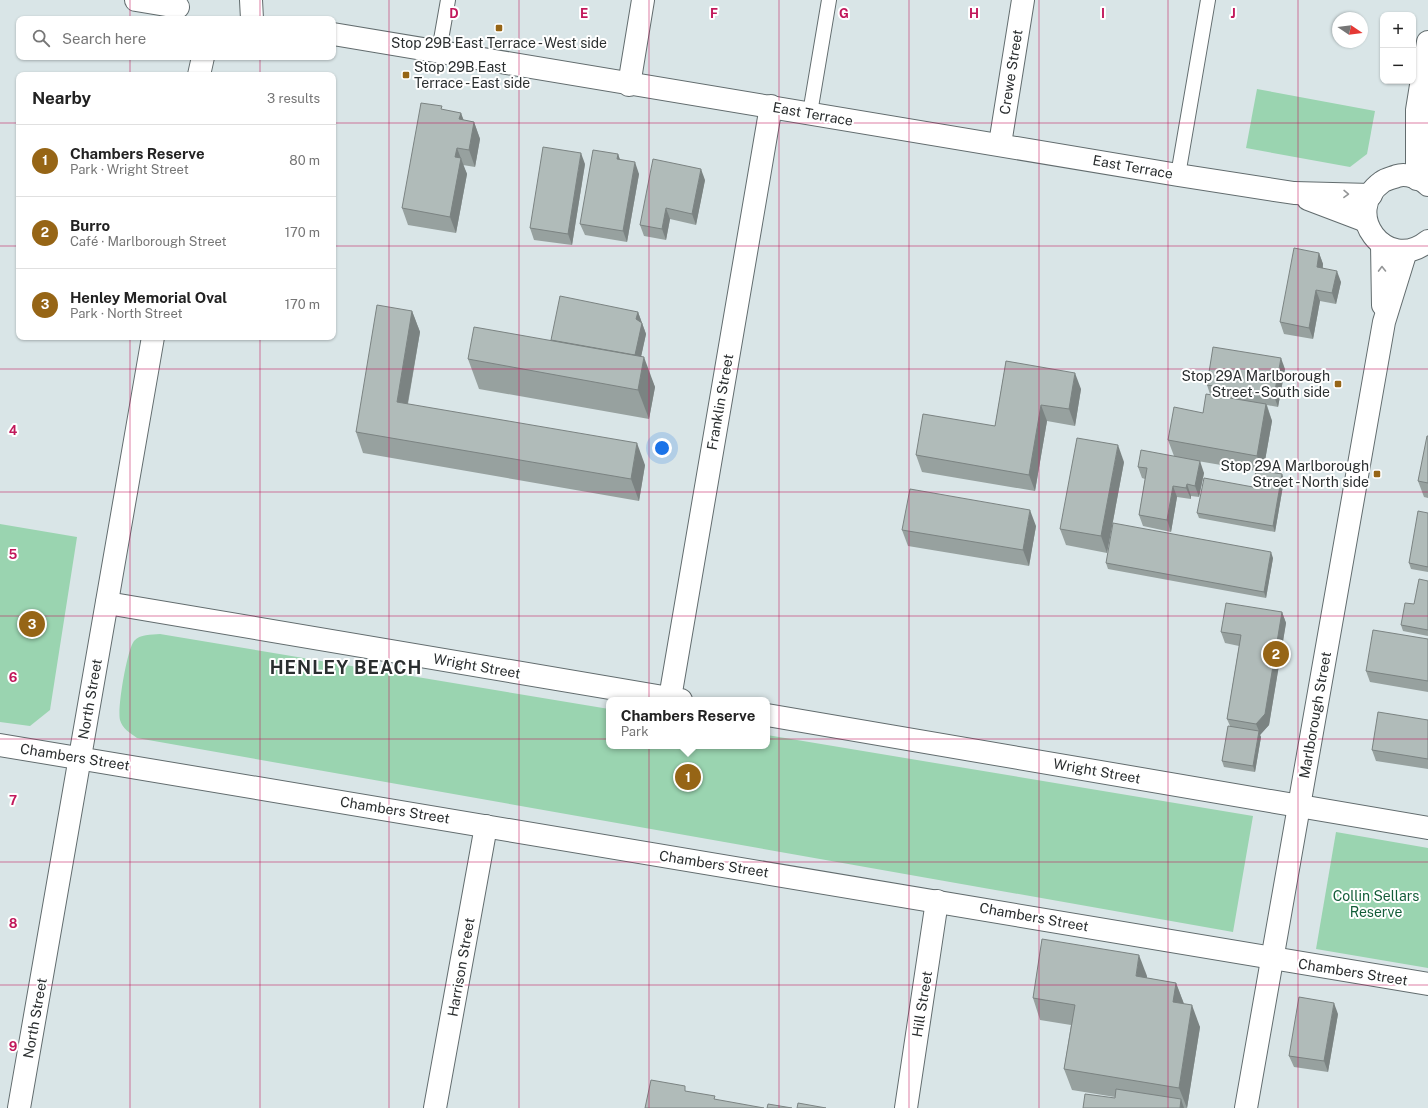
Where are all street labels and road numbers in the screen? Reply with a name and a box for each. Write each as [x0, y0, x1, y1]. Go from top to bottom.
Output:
street label: Crewe Street [996, 28, 1026, 116]
street label: East Terrace [772, 99, 854, 129]
street label: East Terrace [1092, 152, 1174, 182]
street label: Franklin Street [704, 353, 736, 451]
street label: Wright Street [432, 650, 522, 682]
street label: Marlborough Street [1296, 650, 1334, 780]
street label: North Street [75, 657, 105, 741]
street label: Chambers Street [19, 740, 131, 774]
street label: Wright Street [1052, 755, 1142, 787]
street label: Chambers Street [339, 793, 451, 827]
street label: Chambers Street [658, 847, 770, 881]
street label: Chambers Street [978, 900, 1090, 934]
street label: Harrison Street [444, 916, 478, 1018]
street label: Chambers Street [1297, 955, 1409, 989]
street label: Hill Street [909, 970, 935, 1038]
street label: North Street [20, 976, 50, 1060]

